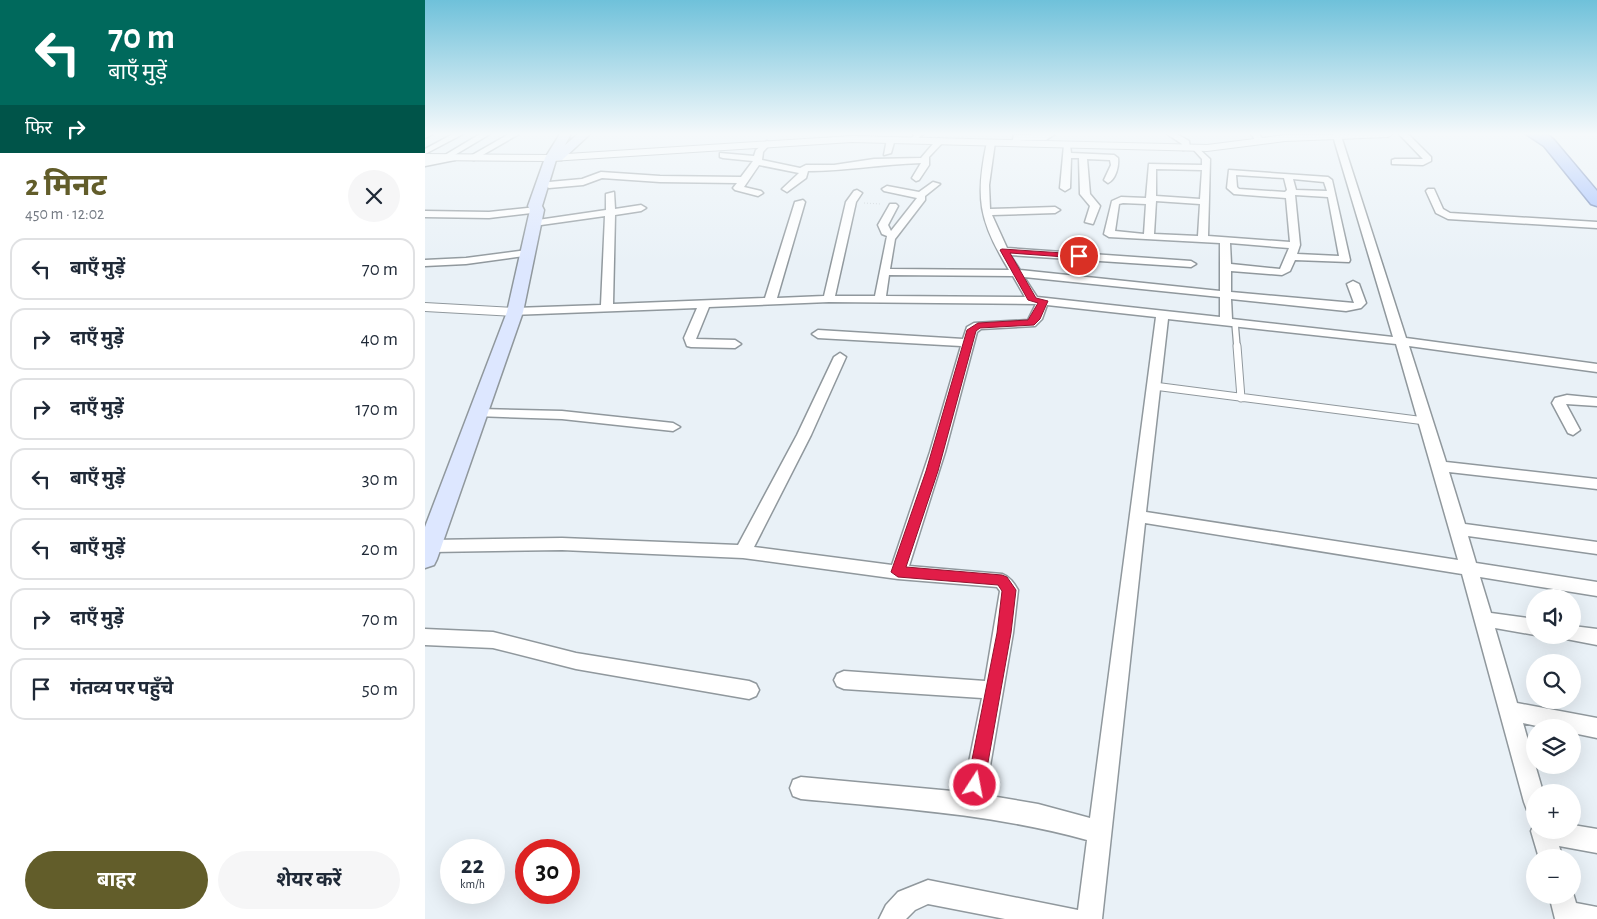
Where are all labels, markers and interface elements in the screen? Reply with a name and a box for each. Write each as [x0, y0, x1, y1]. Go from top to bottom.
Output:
icon: left [25, 20, 90, 85]
text: 70 m [108, 20, 175, 55]
text: बाएँ मुड़ें [108, 61, 167, 83]
icon: right [62, 115, 90, 143]
text: फिर [25, 119, 52, 138]
button: close [348, 170, 400, 222]
text: 2 मिनट [25, 171, 107, 201]
text: 450 m · 12:02 [25, 206, 104, 222]
pin [1058, 235, 1100, 277]
icon: arrive [1065, 242, 1093, 270]
icon: left [27, 255, 55, 283]
text: बाएँ मुड़ें [70, 259, 125, 278]
text: 70 m [362, 260, 398, 279]
icon: right [27, 325, 55, 353]
text: दाएँ मुड़ें [70, 329, 124, 348]
text: 40 m [360, 330, 398, 349]
icon: right [27, 395, 55, 423]
text: दाएँ मुड़ें [70, 399, 124, 418]
text: 170 m [355, 400, 398, 419]
icon: left [27, 465, 55, 493]
text: बाएँ मुड़ें [70, 469, 125, 488]
text: 30 m [362, 470, 398, 489]
icon: left [27, 535, 55, 563]
text: बाएँ मुड़ें [70, 539, 125, 558]
text: 20 m [361, 540, 398, 559]
map controls [1526, 589, 1581, 904]
button: sound [1526, 589, 1581, 644]
icon: right [27, 605, 55, 633]
text: दाएँ मुड़ें [70, 609, 124, 628]
text: 70 m [362, 610, 398, 629]
button: search [1526, 654, 1581, 709]
icon: arrive [27, 675, 55, 703]
text: गंतव्य पर पहुँचे [70, 679, 173, 698]
text: 50 m [362, 680, 398, 699]
button: layers [1526, 719, 1581, 774]
position arrow [948, 758, 1000, 810]
button: + [1526, 784, 1581, 839]
speed limit sign: 30 [515, 839, 580, 904]
button: − [1526, 849, 1581, 904]
button: बाहर [25, 851, 208, 909]
button: शेयर करें [218, 851, 400, 909]
text: 22 [461, 853, 484, 878]
text: km/h [460, 878, 485, 890]

